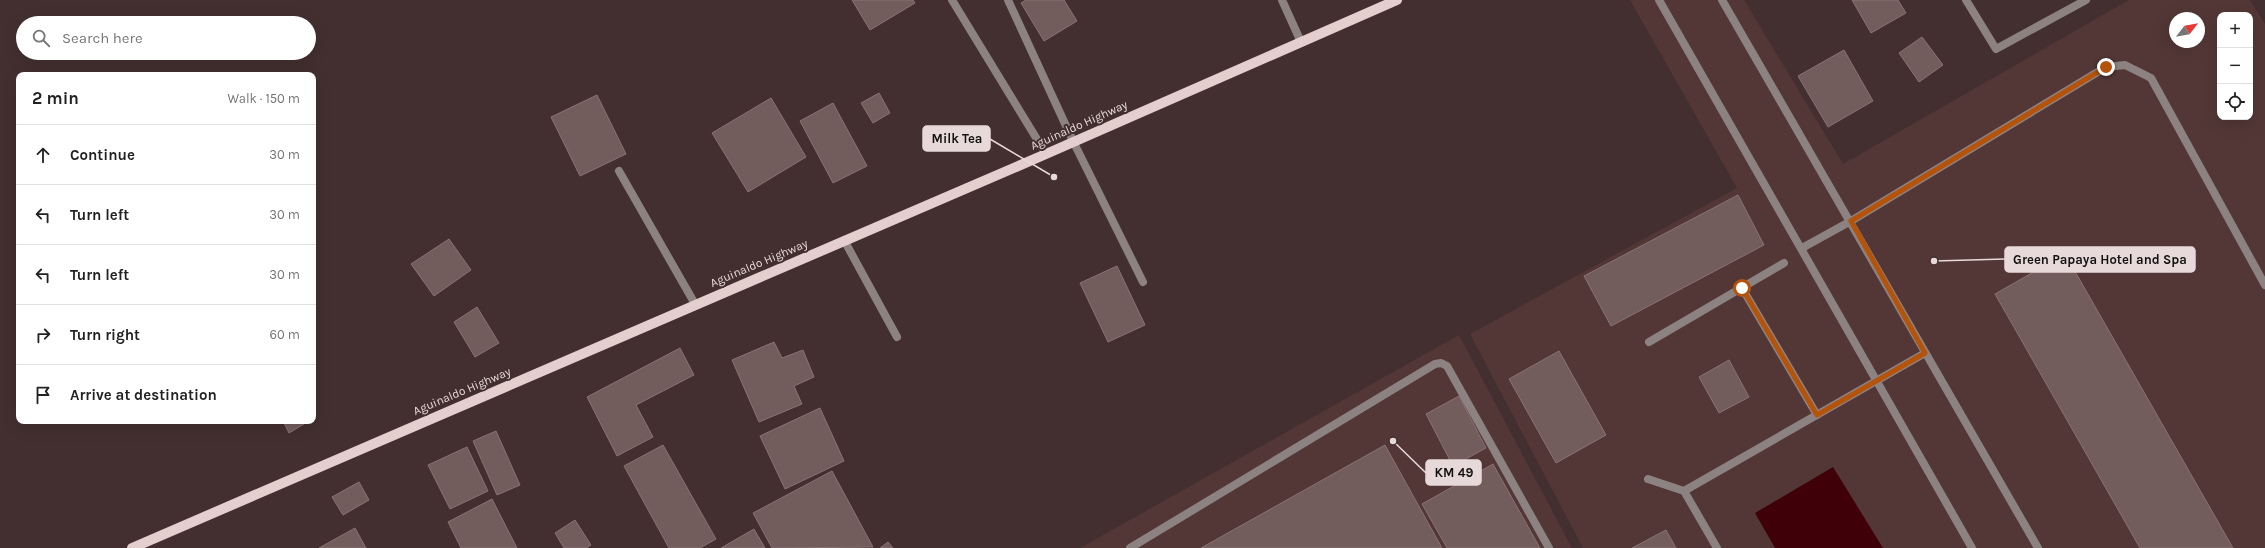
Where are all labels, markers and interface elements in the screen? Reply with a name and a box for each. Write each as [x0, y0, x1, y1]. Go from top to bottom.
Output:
north arrow [2169, 12, 2205, 48]
map controls [2217, 12, 2253, 120]
button: + [2217, 12, 2253, 48]
search box [16, 16, 316, 60]
icon: search [30, 27, 52, 49]
text: Search here [62, 29, 143, 47]
button: − [2217, 48, 2253, 84]
route end [2097, 58, 2115, 76]
button: locate [2217, 84, 2253, 120]
text: 2 min [32, 88, 79, 108]
text: Walk · 150 m [228, 91, 300, 106]
street label: Aguinaldo Highway [1028, 97, 1130, 153]
callout: Milk Tea [923, 126, 990, 151]
text: Milk Tea [932, 131, 982, 146]
icon: ahead [32, 144, 54, 166]
text: Continue [70, 146, 135, 164]
text: 30 m [269, 147, 300, 162]
icon: left [32, 204, 54, 226]
text: Turn left [70, 206, 129, 224]
text: 30 m [269, 207, 300, 222]
street label: Aguinaldo Highway [708, 236, 810, 290]
callout: Green Papaya Hotel and Spa [2005, 247, 2195, 272]
text: Green Papaya Hotel and Spa [2013, 252, 2187, 267]
icon: left [32, 264, 54, 286]
text: Turn left [70, 266, 129, 284]
text: 30 m [269, 267, 300, 282]
route start [1733, 279, 1751, 297]
icon: right [32, 324, 54, 346]
text: Turn right [70, 326, 140, 344]
text: 60 m [270, 327, 300, 342]
street label: Aguinaldo Highway [411, 364, 513, 418]
icon: arrive [32, 384, 54, 406]
text: Arrive at destination [70, 386, 217, 404]
callout: KM 49 [1426, 460, 1481, 485]
text: KM 49 [1435, 465, 1473, 480]

